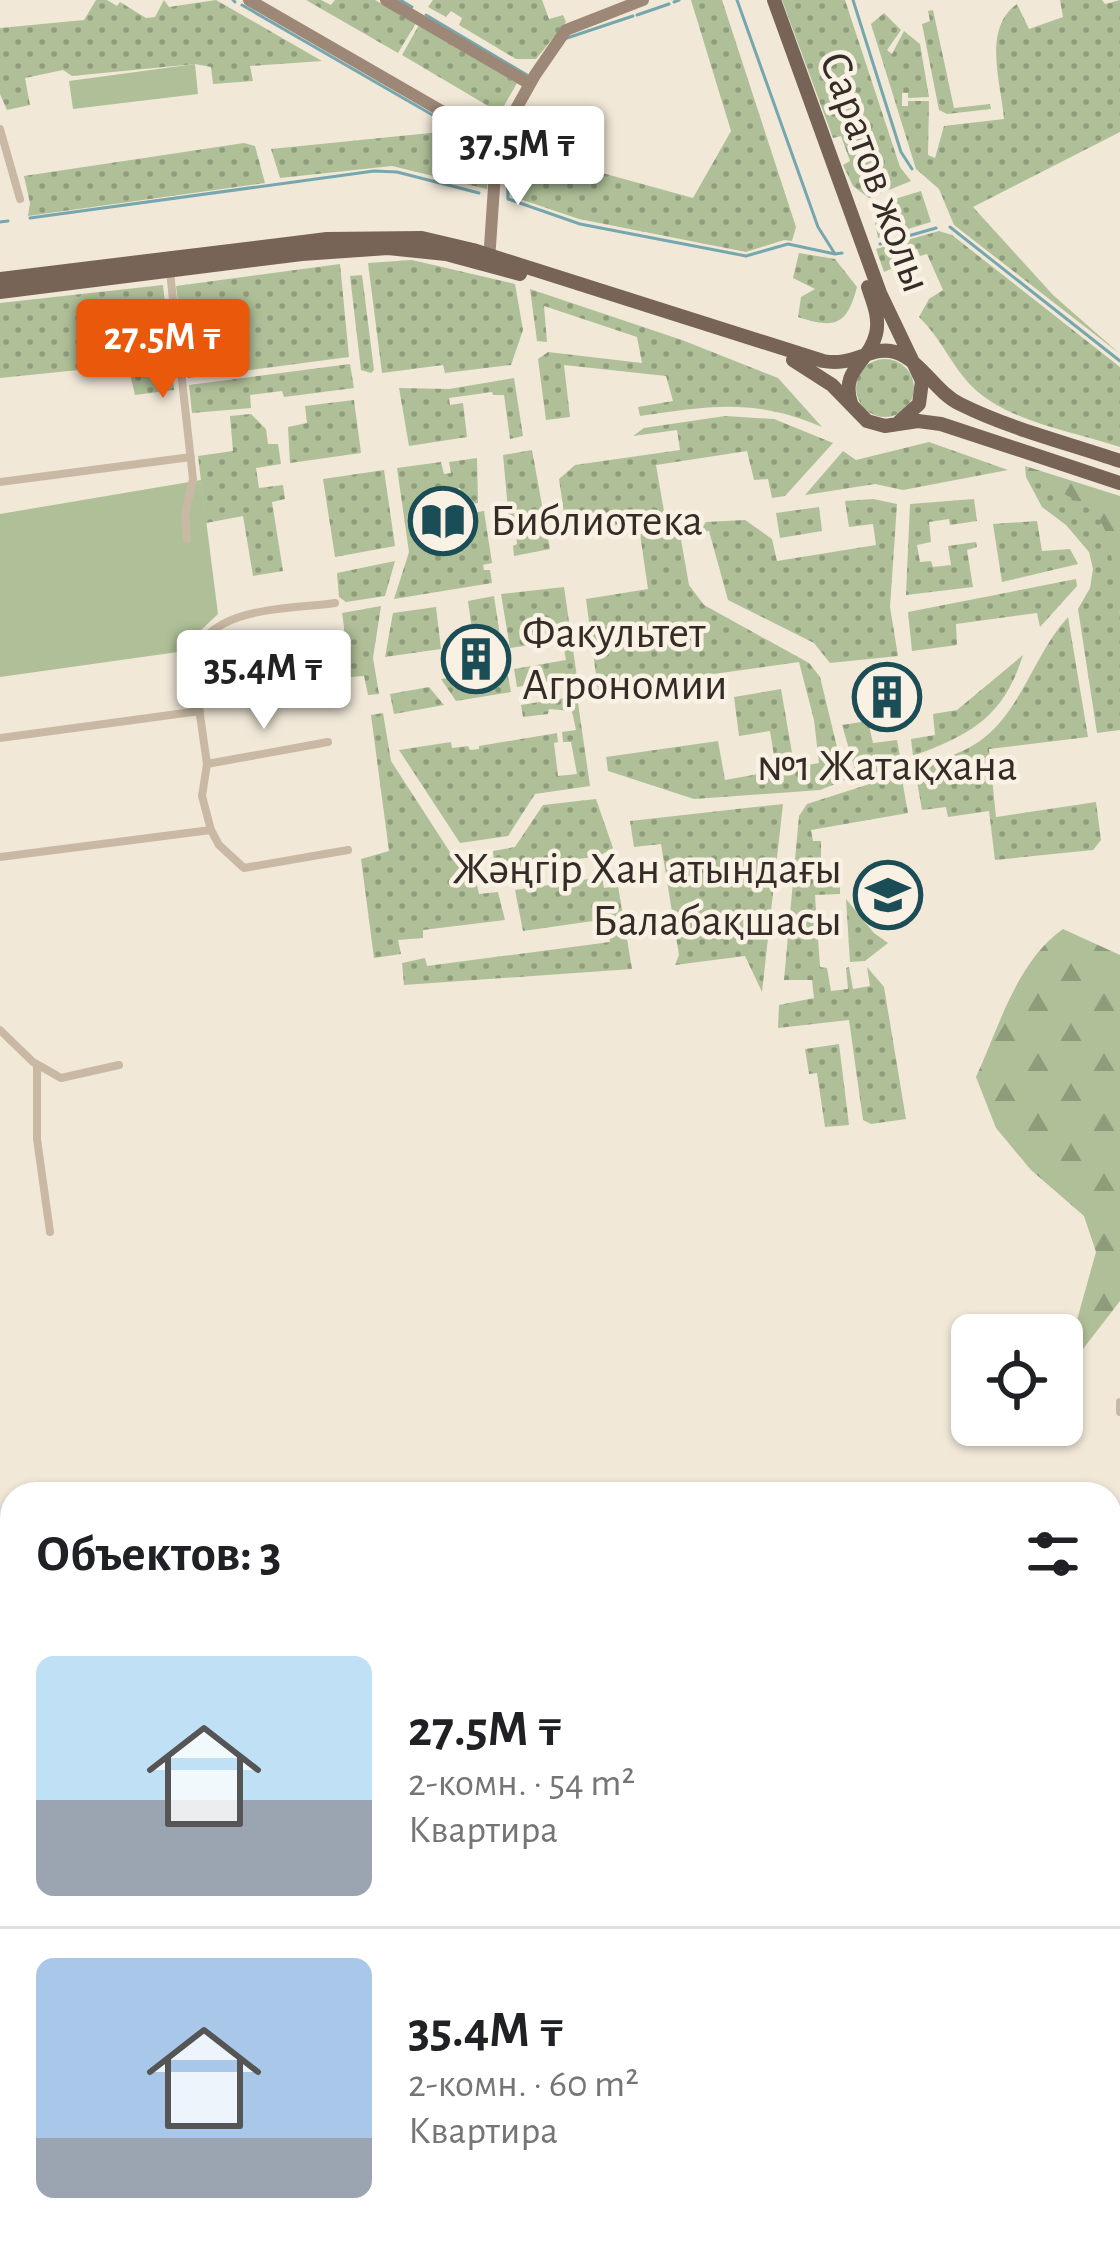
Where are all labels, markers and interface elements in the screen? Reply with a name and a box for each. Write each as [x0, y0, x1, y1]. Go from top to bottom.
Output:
street label: Саратов жолы [811, 46, 939, 298]
pin: 37.5M ₸ [407, 106, 629, 208]
text: 37.5M ₸ [459, 125, 577, 164]
pin: 27.5M ₸ [52, 299, 274, 401]
text: 27.5M ₸ [103, 318, 223, 357]
library icon: Библиотека [408, 486, 478, 556]
place label: Библиотека [490, 499, 703, 544]
place label: Факультет Агрономии [522, 611, 728, 708]
building icon: Факультет Агрономии [441, 624, 511, 694]
pin: 35.4M ₸ [153, 630, 375, 732]
text: 35.4M ₸ [204, 649, 324, 688]
building icon: №1 Жатақхана [852, 662, 922, 732]
place label: №1 Жатақхана [756, 744, 1018, 789]
place label: Жәңгір Хан атындағы Балабақшасы [452, 847, 842, 944]
school or university icon: Жәңгір Хан атындағы Балабақшасы [853, 860, 923, 930]
map controls [951, 1314, 1083, 1446]
button: locate [951, 1314, 1083, 1446]
icon: filters [1020, 1521, 1086, 1587]
text: Объектов: 3 [36, 1529, 282, 1580]
icon: home [132, 1704, 276, 1848]
text: 27.5M ₸ [408, 1704, 564, 1755]
text: 2-комн. · 54 m² [408, 1764, 635, 1803]
text: Квартира [408, 1811, 558, 1850]
text: 35.4M ₸ [408, 2005, 565, 2056]
icon: home [132, 2006, 276, 2150]
text: 2-комн. · 60 m² [408, 2065, 639, 2104]
text: Квартира [408, 2112, 558, 2151]

